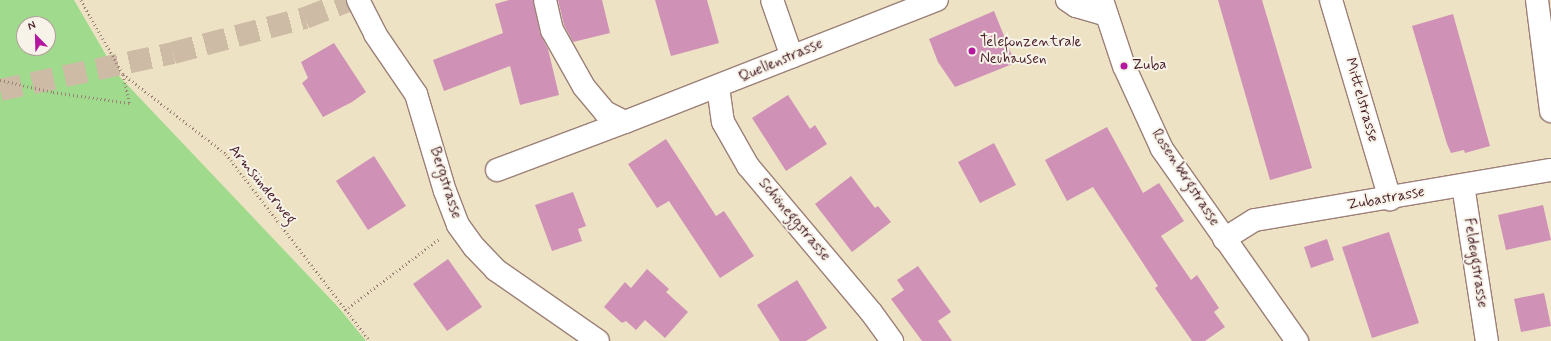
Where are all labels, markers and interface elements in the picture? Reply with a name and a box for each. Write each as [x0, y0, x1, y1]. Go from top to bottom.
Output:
north arrow [16, 16, 56, 56]
text: N [26, 18, 38, 34]
place label: Telefonzentrale Neuhausen [980, 33, 1082, 68]
street label: Quellenstrasse [736, 35, 826, 87]
marker: Telefonzentrale Neuhausen [967, 46, 977, 56]
street label: Mittelstrasse [1340, 56, 1382, 144]
place label: Zuba [1132, 57, 1167, 75]
marker: Zuba [1119, 61, 1129, 71]
street label: Rosenbergstrasse [1147, 126, 1223, 230]
street label: Armsünderweg [224, 142, 300, 228]
street label: Bergstrasse [425, 145, 465, 221]
street label: Schöneggstrasse [754, 175, 834, 265]
street label: Zubastrasse [1346, 183, 1426, 215]
street label: Feldeggstrasse [1459, 217, 1491, 309]

